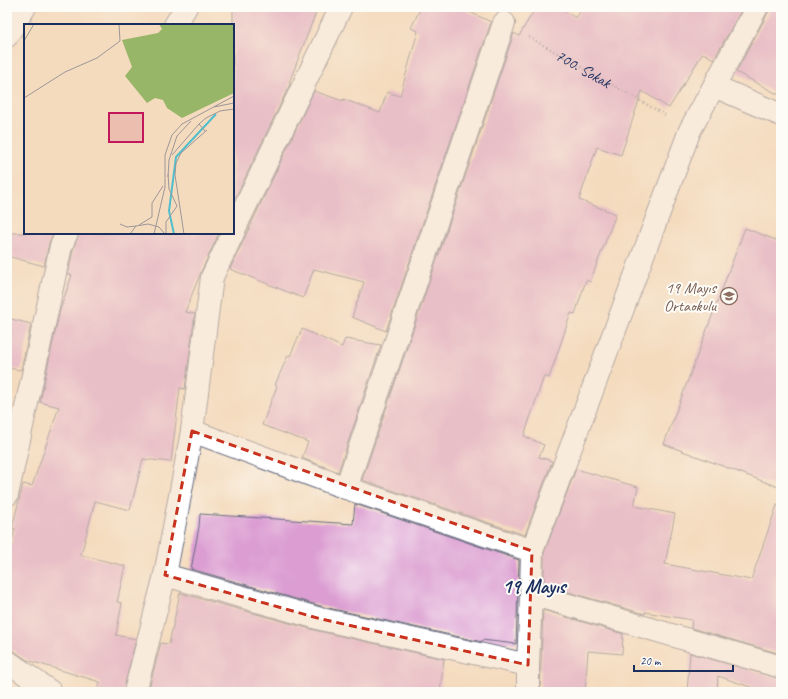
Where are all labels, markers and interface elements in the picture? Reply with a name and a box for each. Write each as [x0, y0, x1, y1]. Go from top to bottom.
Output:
inset map [24, 24, 234, 234]
street label: 700. Sokak [552, 46, 615, 93]
place label: 19 Mayıs Ortaokulu [664, 278, 718, 316]
school or university icon: 19 Mayıs Ortaokulu [719, 286, 739, 306]
district label: 19 Mayıs [502, 574, 568, 599]
scale bar [634, 647, 733, 673]
text: 20 m [640, 653, 662, 669]

